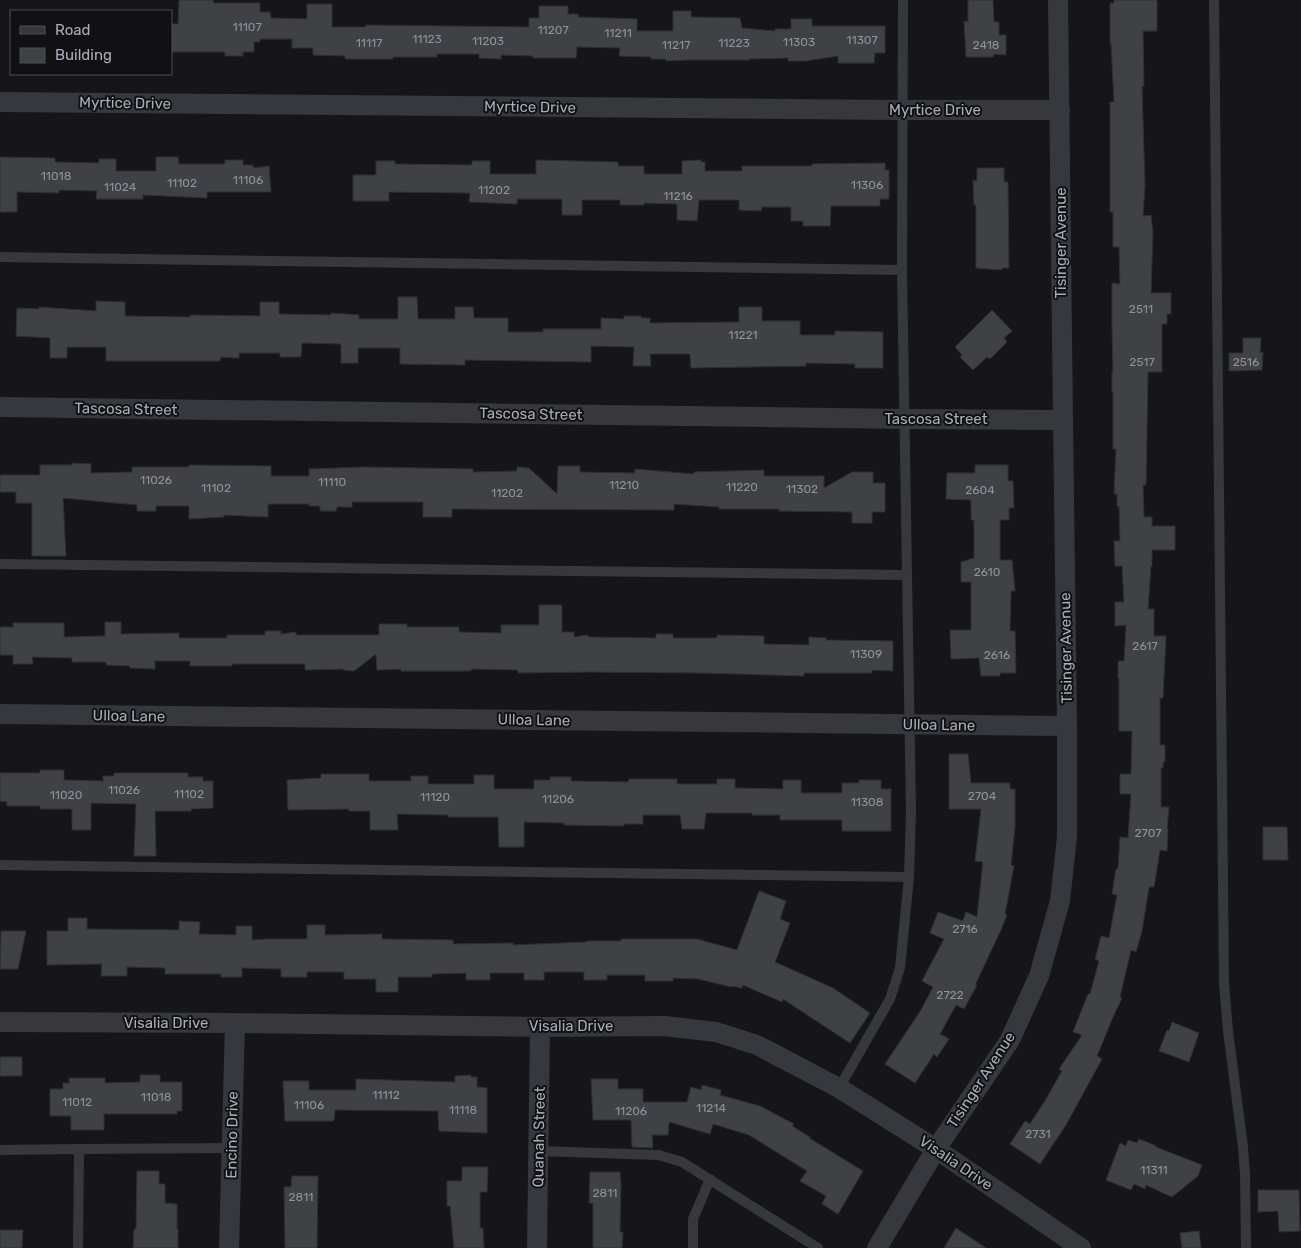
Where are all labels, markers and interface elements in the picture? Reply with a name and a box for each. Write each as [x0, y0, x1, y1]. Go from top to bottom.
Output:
legend [10, 10, 172, 75]
house number: 11107 [232, 20, 262, 34]
text: Road [55, 21, 91, 39]
house number: 11207 [537, 23, 569, 37]
house number: 11211 [604, 26, 632, 40]
house number: 11123 [412, 32, 442, 46]
house number: 11307 [846, 33, 878, 47]
house number: 11203 [472, 34, 504, 48]
house number: 11303 [783, 35, 815, 49]
house number: 11117 [356, 36, 382, 50]
house number: 11223 [718, 36, 750, 50]
house number: 11217 [662, 38, 690, 52]
house number: 2418 [973, 38, 999, 52]
text: Building [55, 46, 112, 64]
street label: Myrtice Drive [79, 93, 171, 113]
street label: Myrtice Drive [484, 97, 576, 117]
street label: Myrtice Drive [889, 101, 981, 119]
house number: 11018 [41, 169, 71, 183]
house number: 11106 [233, 173, 263, 187]
house number: 11102 [167, 176, 197, 190]
house number: 11306 [851, 178, 883, 192]
house number: 11024 [104, 180, 137, 194]
house number: 11202 [478, 183, 510, 197]
street label: Tisinger Avenue [1052, 187, 1070, 299]
house number: 11216 [663, 189, 693, 203]
house number: 2511 [1129, 302, 1153, 316]
house number: 11221 [728, 328, 758, 342]
house number: 2517 [1129, 355, 1155, 369]
house number: 2516 [1233, 355, 1259, 369]
street label: Tascosa Street [74, 399, 178, 419]
street label: Tascosa Street [479, 404, 583, 424]
street label: Tascosa Street [884, 410, 988, 428]
house number: 11026 [140, 473, 172, 487]
house number: 11110 [318, 475, 346, 489]
house number: 11210 [609, 478, 639, 492]
house number: 11220 [726, 480, 758, 494]
house number: 11102 [201, 481, 231, 495]
house number: 11302 [786, 482, 818, 496]
house number: 2604 [965, 483, 995, 497]
house number: 11202 [491, 486, 523, 500]
house number: 2610 [974, 565, 1000, 579]
street label: Tisinger Avenue [1056, 592, 1076, 704]
house number: 2617 [1132, 639, 1158, 653]
house number: 11309 [850, 647, 882, 661]
house number: 2616 [984, 648, 1010, 662]
street label: Ulloa Lane [93, 706, 165, 726]
street label: Ulloa Lane [498, 710, 570, 730]
street label: Ulloa Lane [903, 715, 975, 735]
house number: 11026 [108, 783, 140, 797]
house number: 11102 [174, 787, 204, 801]
house number: 11020 [50, 788, 82, 802]
house number: 2704 [968, 789, 997, 803]
house number: 11120 [420, 790, 450, 804]
house number: 11206 [542, 792, 574, 806]
house number: 11308 [851, 795, 883, 809]
house number: 2707 [1135, 826, 1161, 840]
house number: 2716 [952, 922, 978, 936]
house number: 2722 [936, 988, 964, 1002]
street label: Visalia Drive [124, 1014, 208, 1032]
street label: Visalia Drive [529, 1017, 613, 1035]
street label: Tisinger Avenue [943, 1028, 1019, 1132]
street label: Quanah Street [529, 1086, 549, 1188]
house number: 11112 [372, 1088, 400, 1102]
house number: 11018 [141, 1090, 171, 1104]
street label: Encino Drive [222, 1091, 242, 1179]
house number: 11012 [62, 1095, 92, 1109]
house number: 11106 [294, 1098, 324, 1112]
house number: 11214 [696, 1101, 726, 1115]
house number: 11118 [449, 1103, 477, 1117]
house number: 11206 [615, 1104, 647, 1118]
house number: 2731 [1025, 1127, 1051, 1141]
street label: Visalia Drive [916, 1132, 996, 1194]
house number: 11311 [1140, 1163, 1168, 1177]
house number: 2811 [593, 1186, 617, 1200]
house number: 2811 [289, 1190, 313, 1204]

